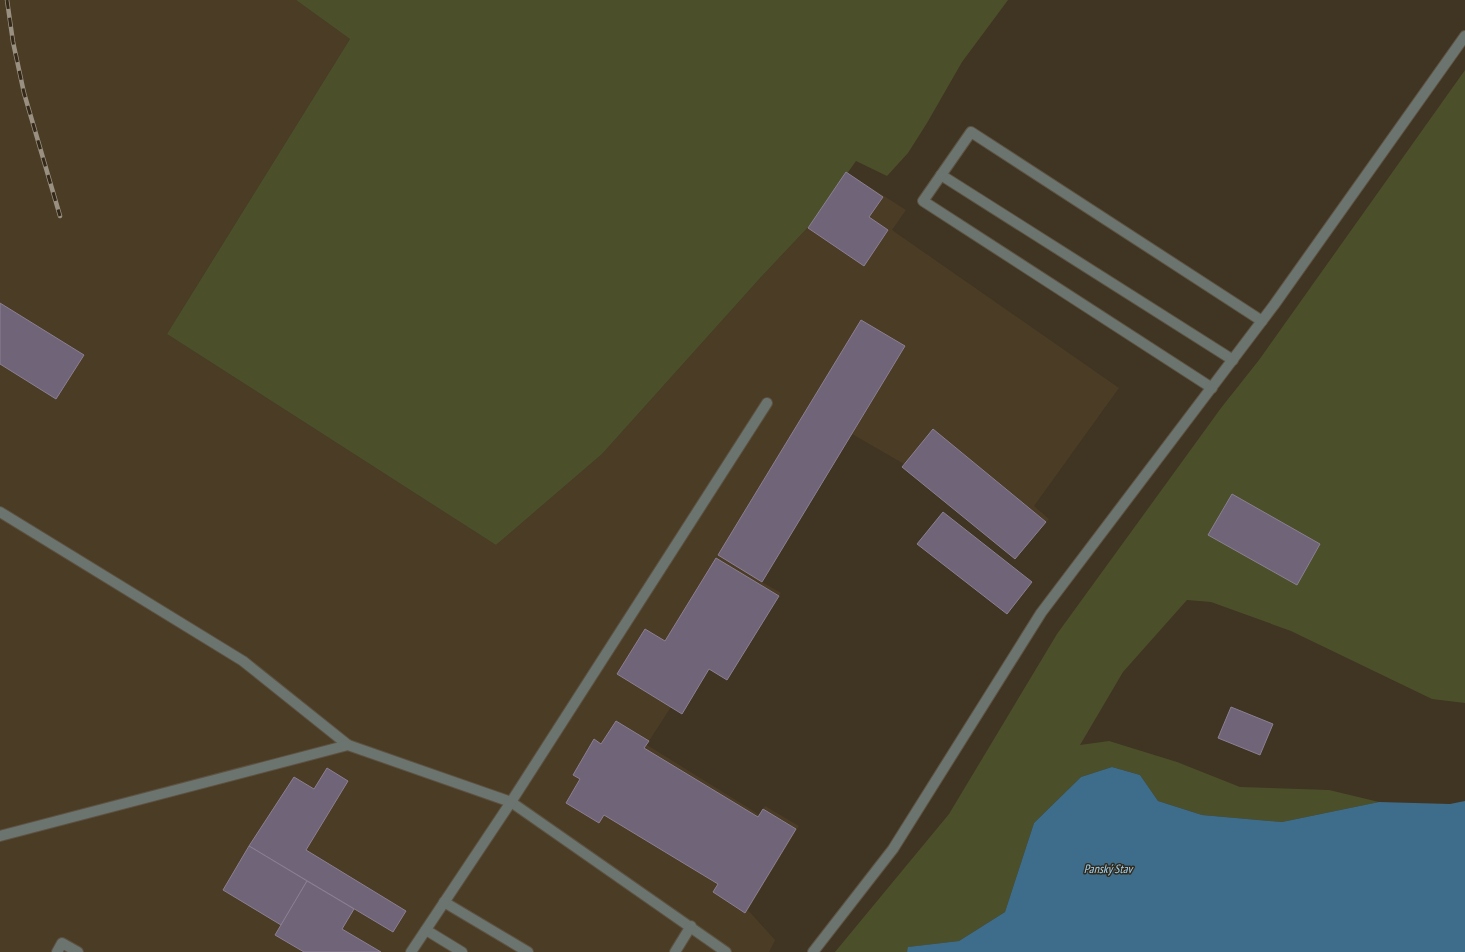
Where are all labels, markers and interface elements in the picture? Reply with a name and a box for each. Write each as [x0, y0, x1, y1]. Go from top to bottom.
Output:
water label: Panský Stav [1084, 861, 1135, 876]

